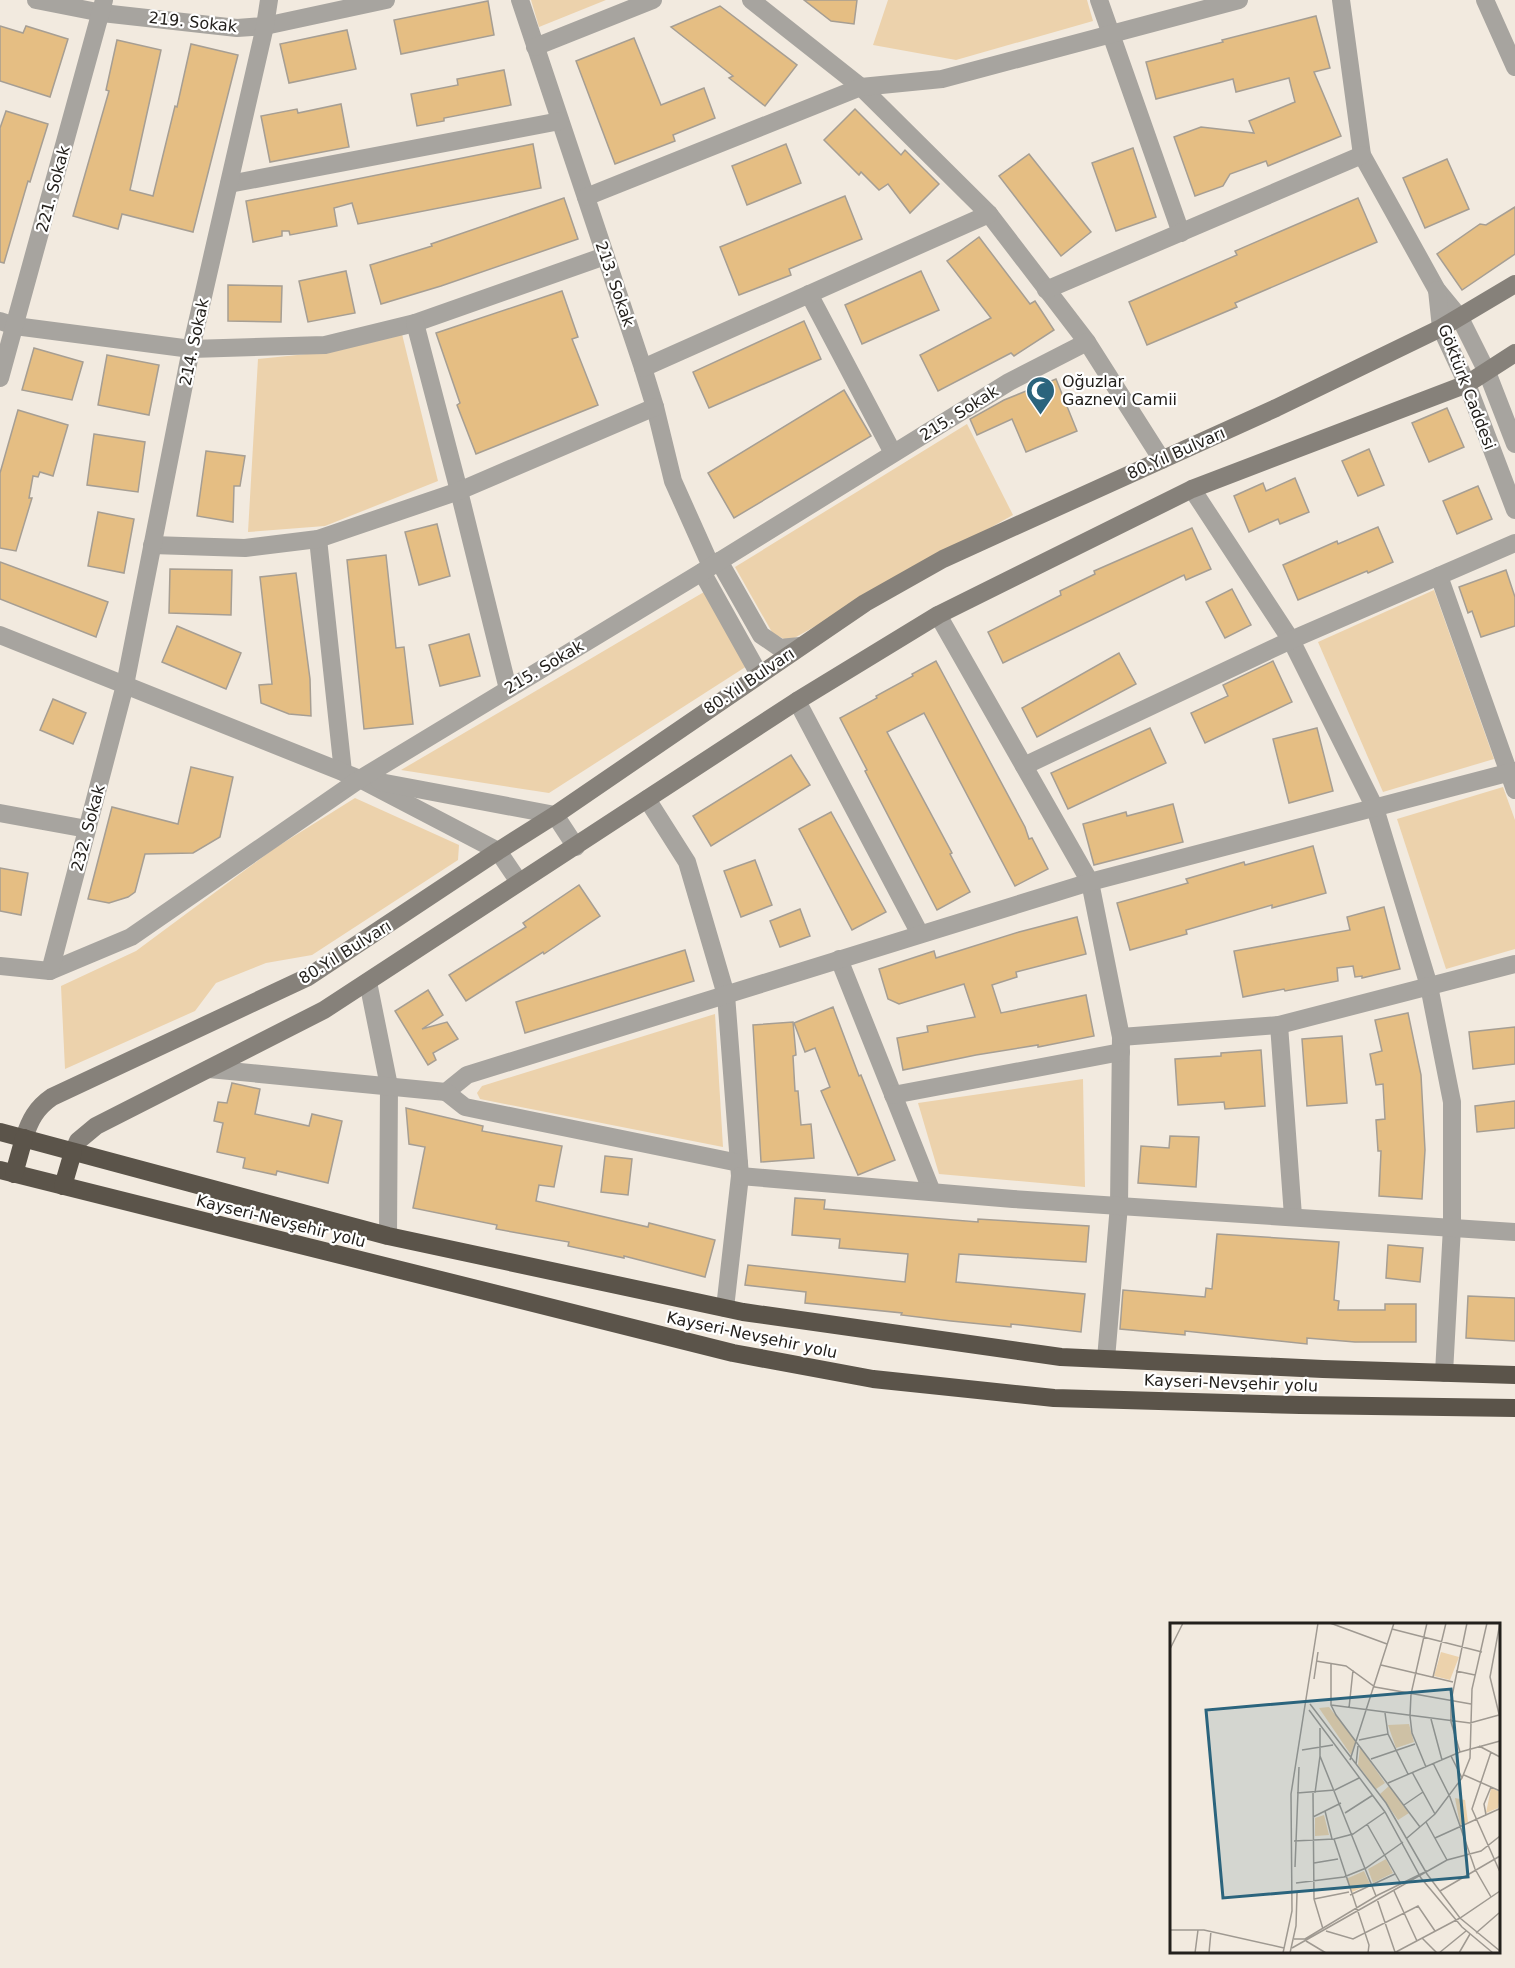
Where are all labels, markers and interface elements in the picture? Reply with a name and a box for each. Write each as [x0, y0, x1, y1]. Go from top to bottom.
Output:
street label: 219. Sokak [148, 8, 239, 36]
street label: 221. Sokak [32, 143, 74, 234]
street label: 213. Sokak [592, 239, 639, 330]
street label: 214. Sokak [175, 296, 213, 387]
street label: Göktürk Caddesi [1434, 322, 1500, 452]
place label: Oğuzlar Gaznevi Camii [1062, 372, 1177, 409]
mosque icon: Oğuzlar Gaznevi Camii [1025, 374, 1057, 416]
street label: 215. Sokak [916, 381, 1002, 445]
street label: 80.Yıl Bulvarı [1124, 423, 1228, 483]
street label: 215. Sokak [501, 636, 588, 698]
street label: 80.Yıl Bulvarı [700, 644, 798, 718]
street label: 232. Sokak [67, 782, 109, 873]
street label: 80.Yıl Bulvarı [295, 916, 395, 988]
street label: Kayseri-Nevşehir yolu [194, 1191, 368, 1251]
street label: Kayseri-Nevşehir yolu [665, 1308, 839, 1362]
street label: Kayseri-Nevşehir yolu [1144, 1370, 1318, 1396]
inset map [1170, 1623, 1500, 1953]

